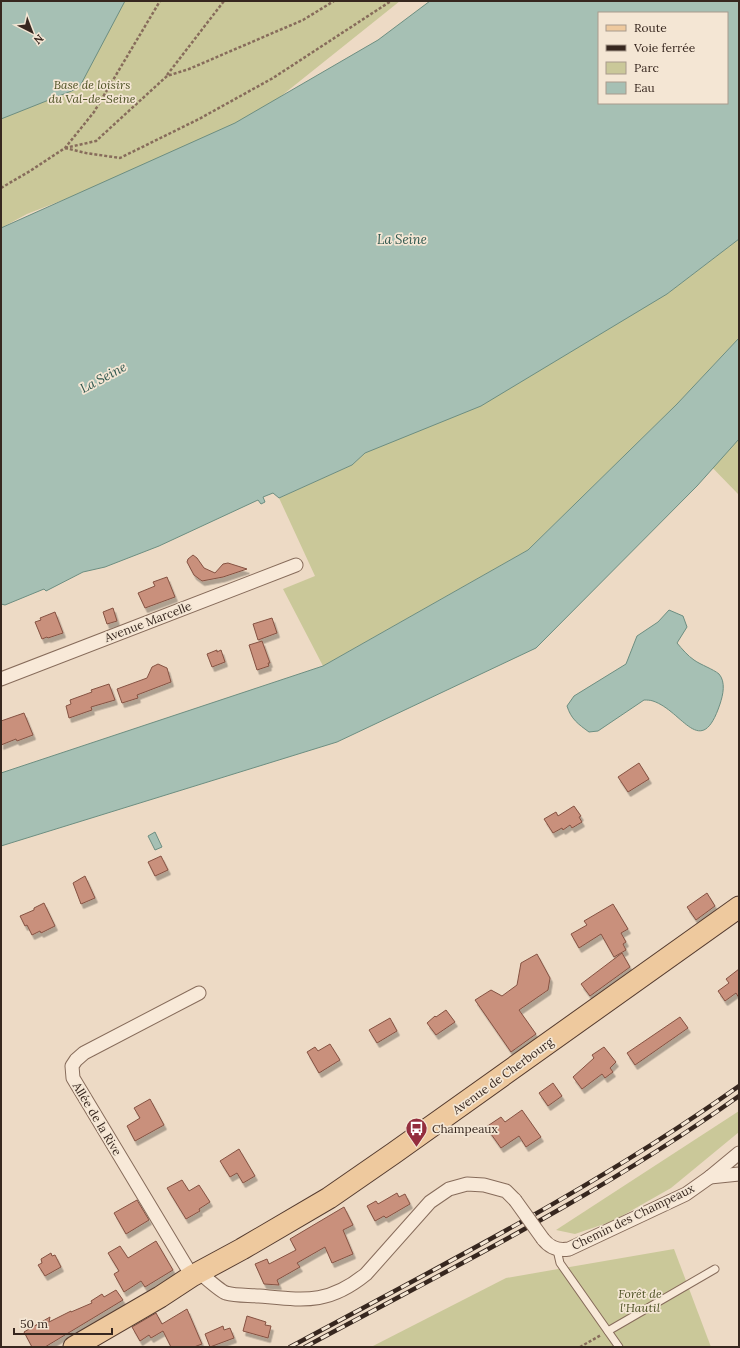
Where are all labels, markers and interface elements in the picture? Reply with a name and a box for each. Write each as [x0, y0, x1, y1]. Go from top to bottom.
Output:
north arrow [12, 12, 52, 52]
legend [598, 12, 728, 104]
text: Route [634, 20, 667, 35]
text: N [30, 31, 47, 48]
text: Voie ferrée [633, 40, 696, 55]
text: Parc [634, 60, 659, 75]
park label: Base de loisirs du Val-de-Seine [48, 77, 136, 106]
text: Eau [634, 80, 655, 95]
water label: La Seine [377, 231, 427, 248]
water label: La Seine [77, 358, 129, 397]
street label: Avenue Marcelle [101, 598, 194, 645]
street label: Avenue de Cherbourg [449, 1034, 556, 1118]
street label: Allée de la Rive [69, 1078, 125, 1159]
bus stop icon: Champeaux [403, 1116, 429, 1149]
place label: Champeaux [432, 1121, 498, 1136]
street label: Chemin des Champeaux [569, 1180, 697, 1253]
park label: Forêt de l'Hautil [618, 1286, 662, 1315]
scale bar [14, 1310, 112, 1336]
text: 50 m [20, 1316, 48, 1331]

